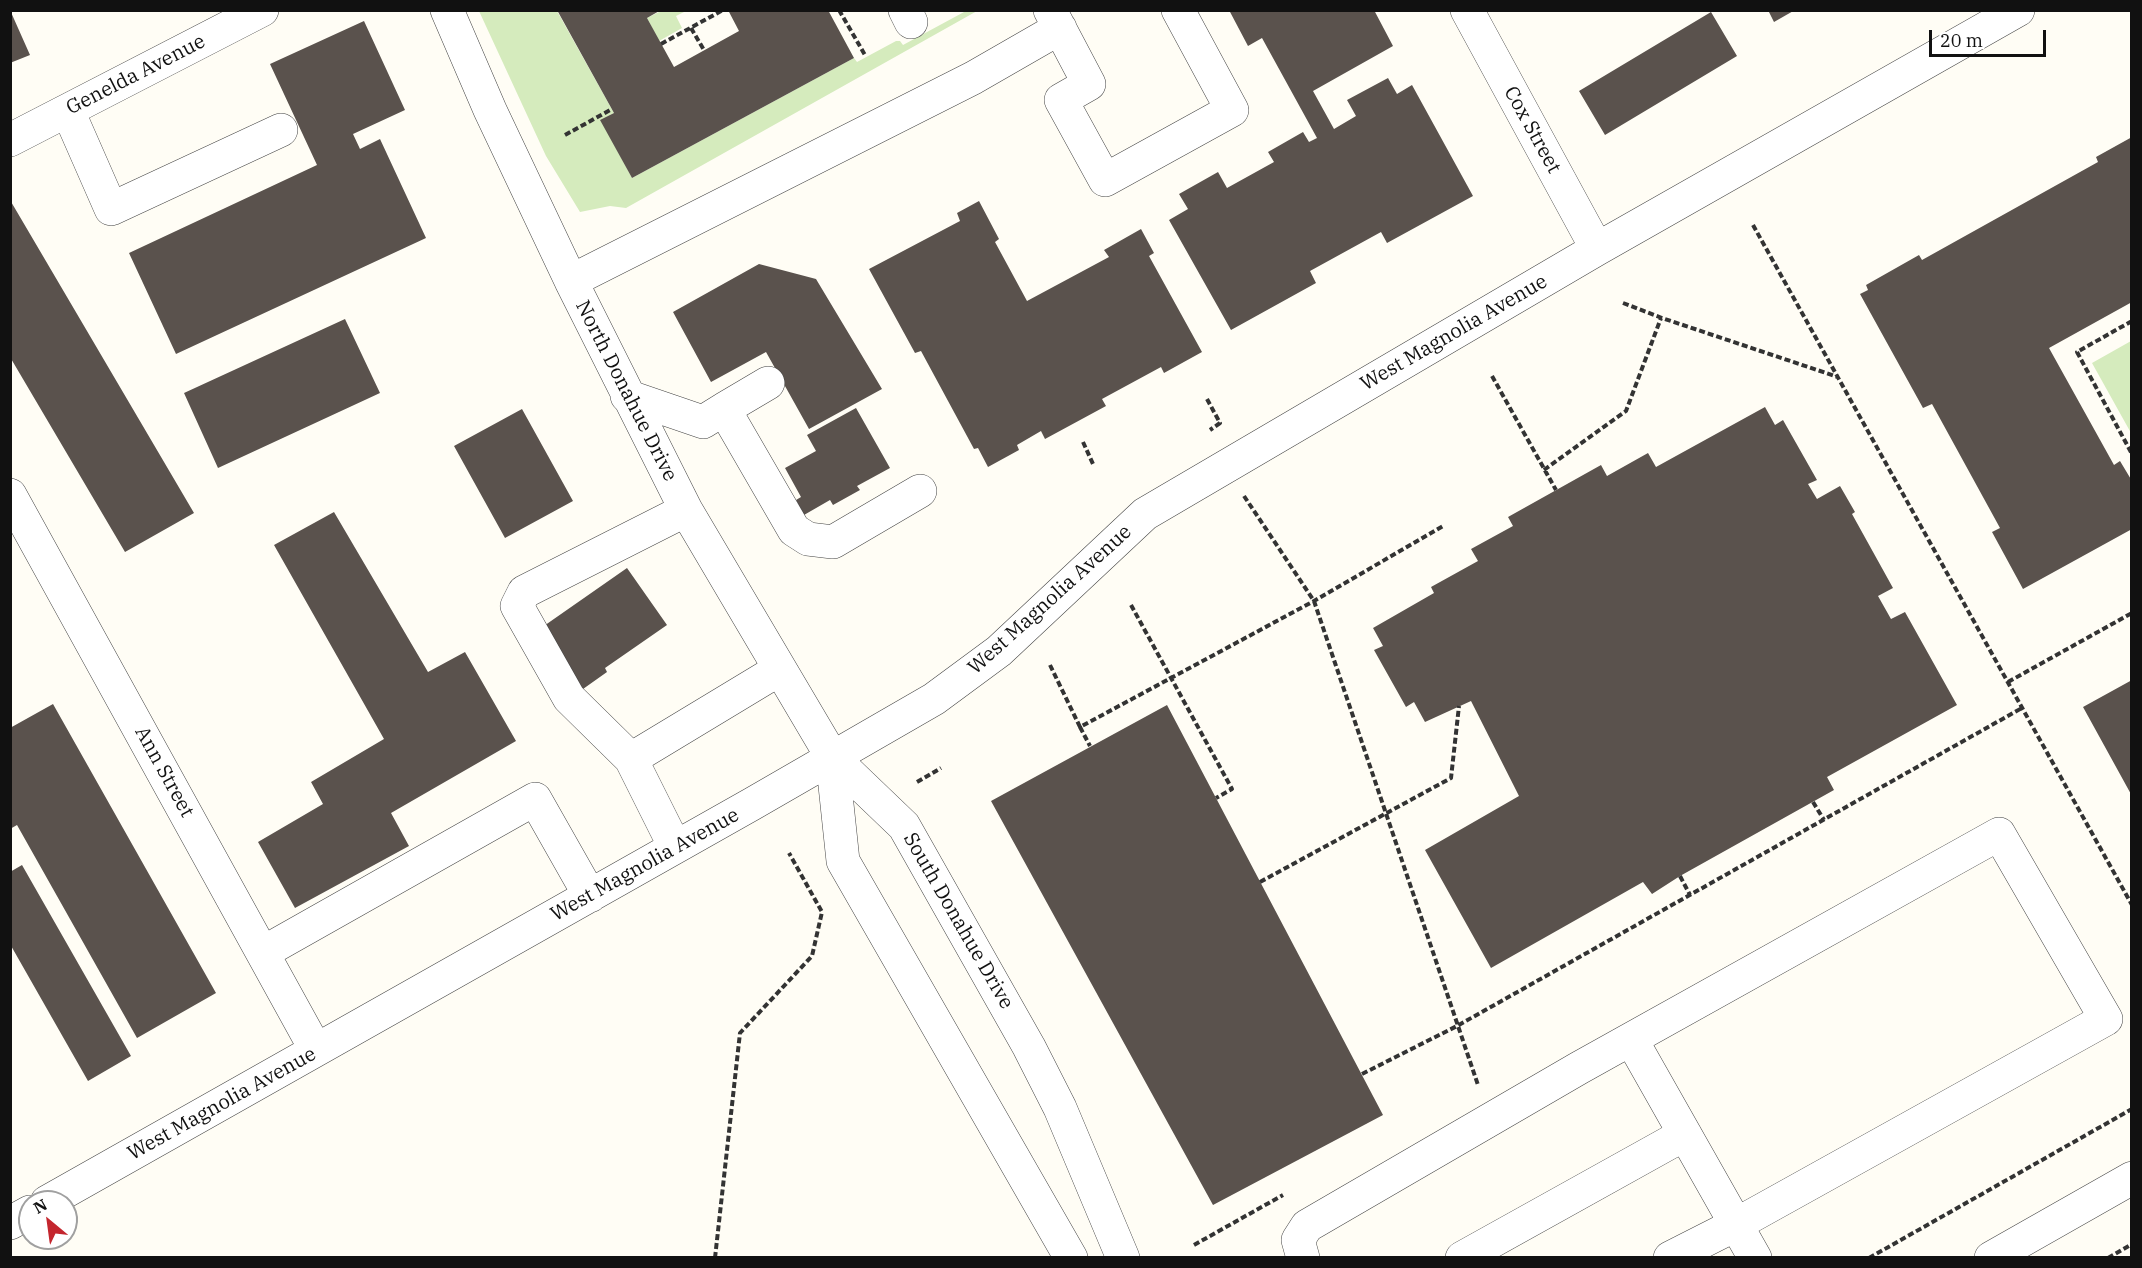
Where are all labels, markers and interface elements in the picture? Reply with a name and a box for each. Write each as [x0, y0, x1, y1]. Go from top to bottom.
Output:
scale bar [1932, 18, 2049, 56]
text: 20 m [1940, 29, 1983, 52]
street label: Genelda Avenue [63, 30, 209, 120]
street label: Cox Street [1498, 82, 1566, 178]
street label: West Magnolia Avenue [1356, 270, 1552, 396]
street label: North Donahue Drive [570, 297, 682, 485]
street label: West Magnolia Avenue [963, 520, 1137, 680]
street label: Ann Street [129, 722, 199, 822]
street label: West Magnolia Avenue [547, 803, 743, 927]
street label: South Donahue Drive [898, 829, 1018, 1013]
street label: West Magnolia Avenue [124, 1042, 320, 1166]
north arrow [18, 1190, 78, 1250]
text: N [30, 1194, 51, 1218]

